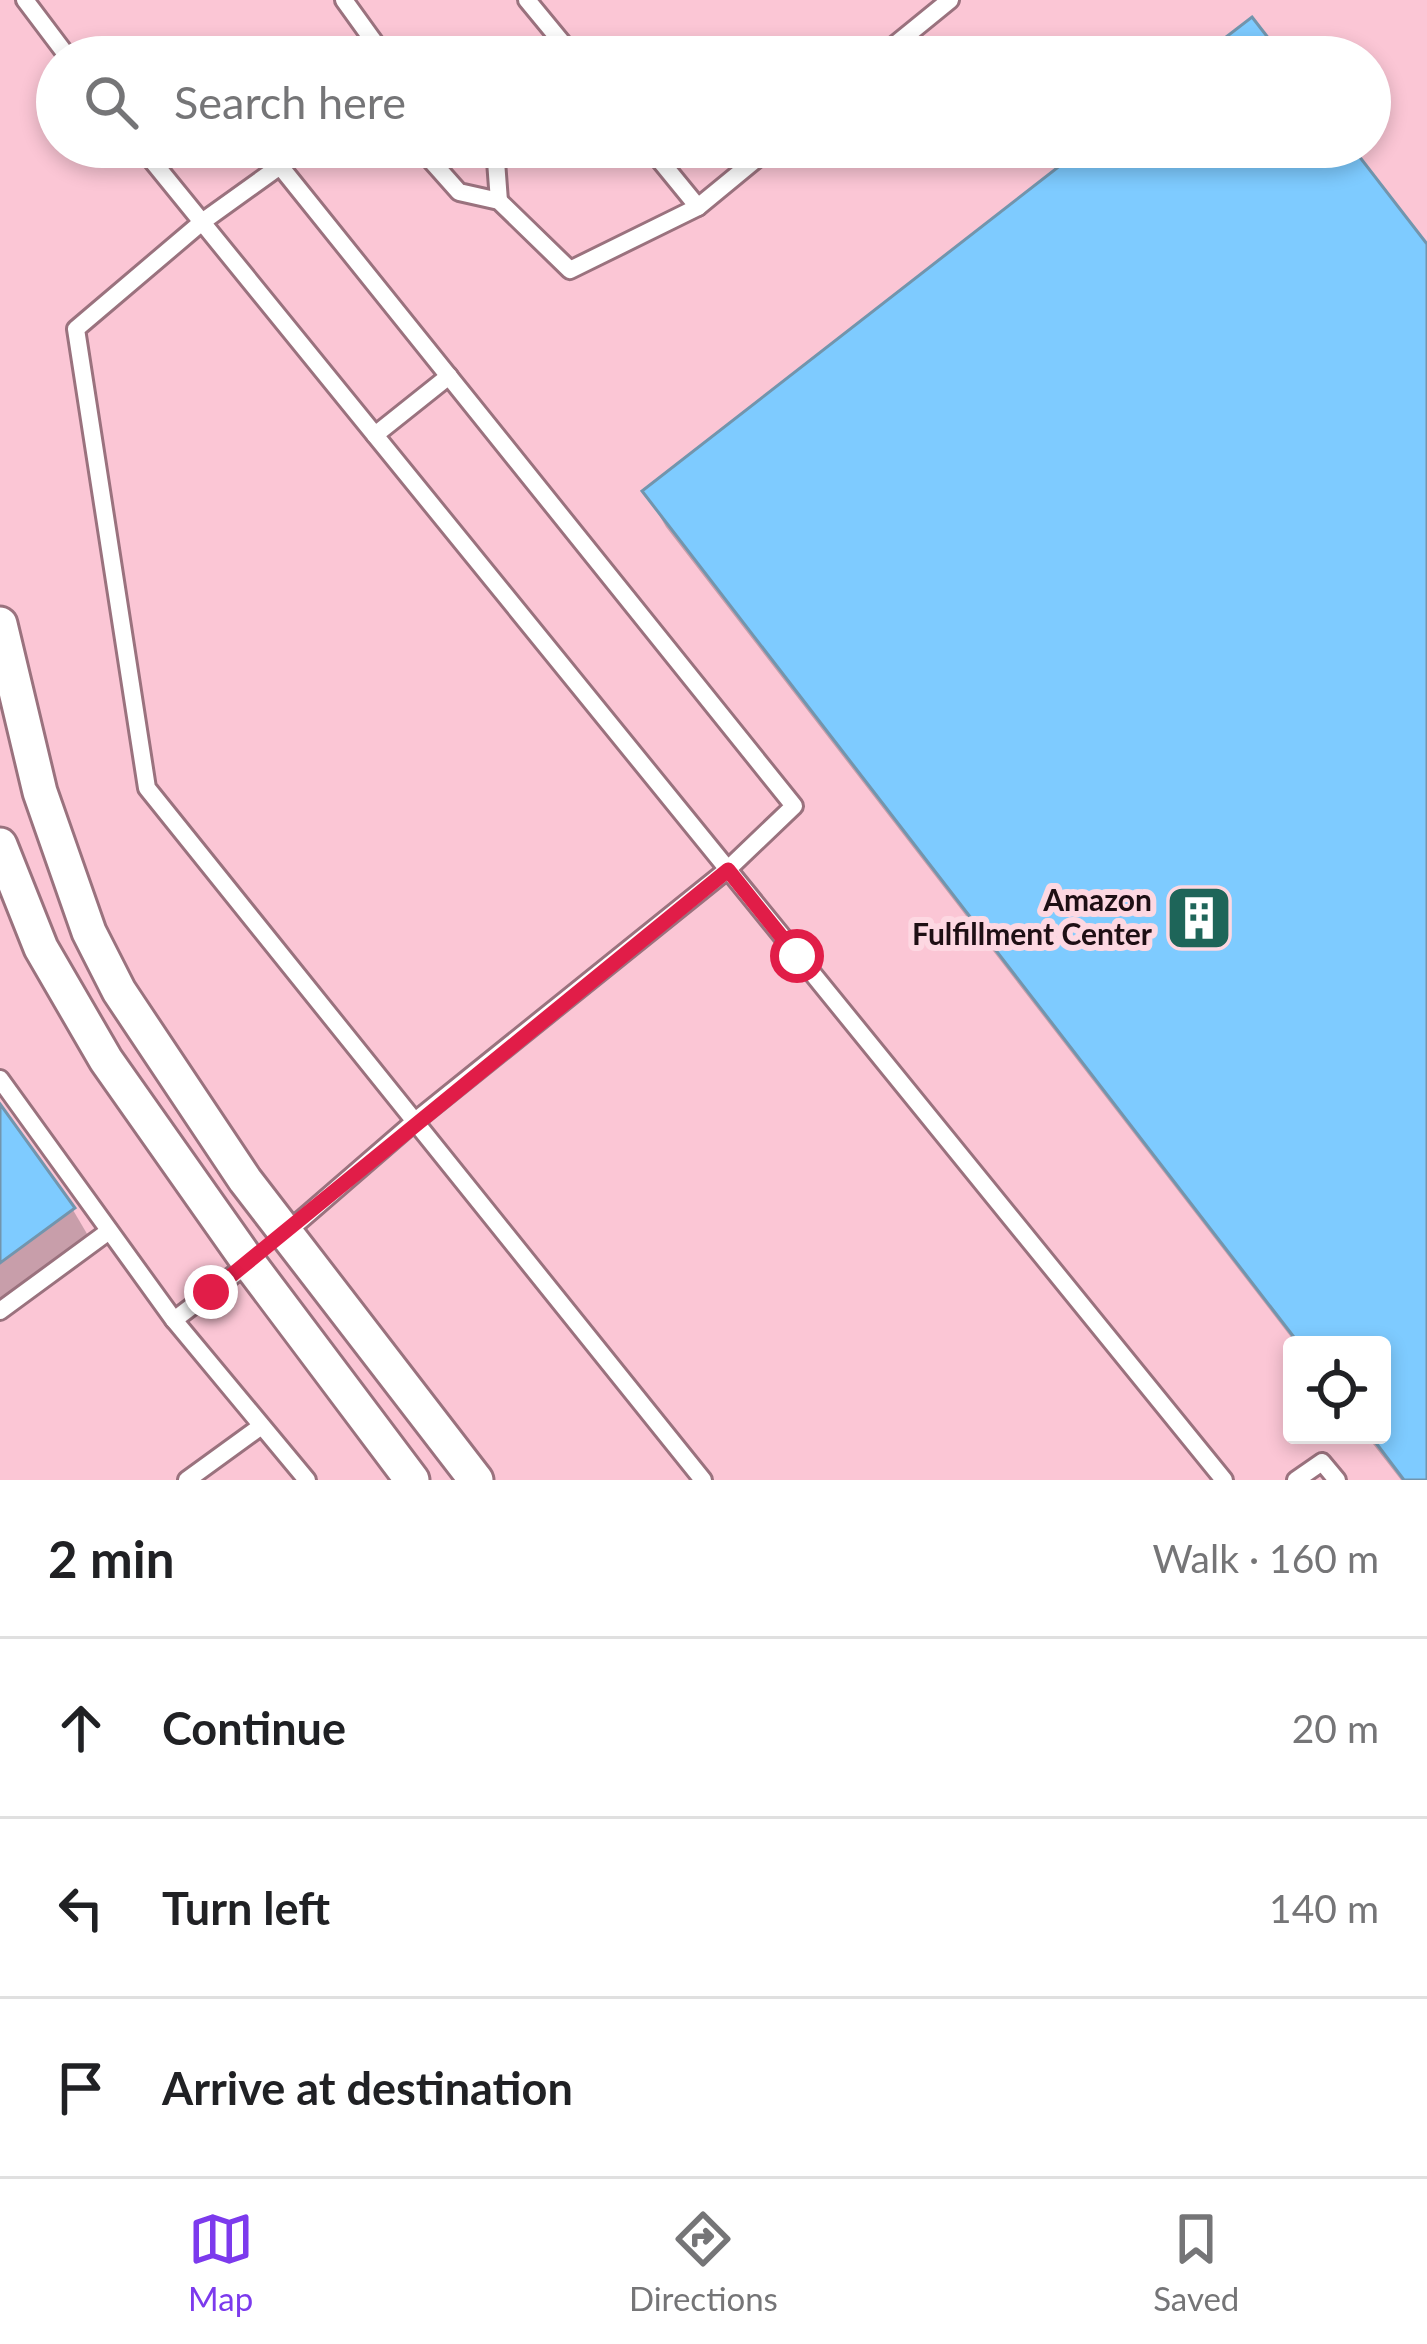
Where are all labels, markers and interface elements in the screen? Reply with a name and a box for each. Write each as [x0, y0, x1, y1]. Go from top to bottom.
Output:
search box [36, 36, 1391, 168]
icon: search [78, 69, 144, 135]
text: Search here [174, 75, 406, 129]
place label: Amazon Fulfillment Center [912, 881, 1153, 951]
building icon: Amazon Fulfillment Center [1164, 883, 1234, 953]
route start [770, 929, 824, 983]
route end [184, 1265, 238, 1319]
map controls [1283, 1336, 1391, 1444]
button: locate [1283, 1336, 1391, 1444]
text: 2 min [48, 1528, 174, 1589]
text: Walk · 160 m [1152, 1535, 1379, 1581]
icon: ahead [48, 1695, 114, 1761]
text: Continue [162, 1701, 346, 1755]
text: 20 m [1292, 1705, 1379, 1751]
icon: left [48, 1875, 114, 1941]
text: Turn left [162, 1881, 330, 1935]
text: 140 m [1269, 1885, 1379, 1931]
icon: arrive [48, 2055, 114, 2121]
text: Arrive at destination [162, 2061, 573, 2115]
tab: Map [188, 2206, 254, 2318]
tab: Directions [629, 2206, 778, 2318]
tab: Saved [1153, 2206, 1239, 2318]

